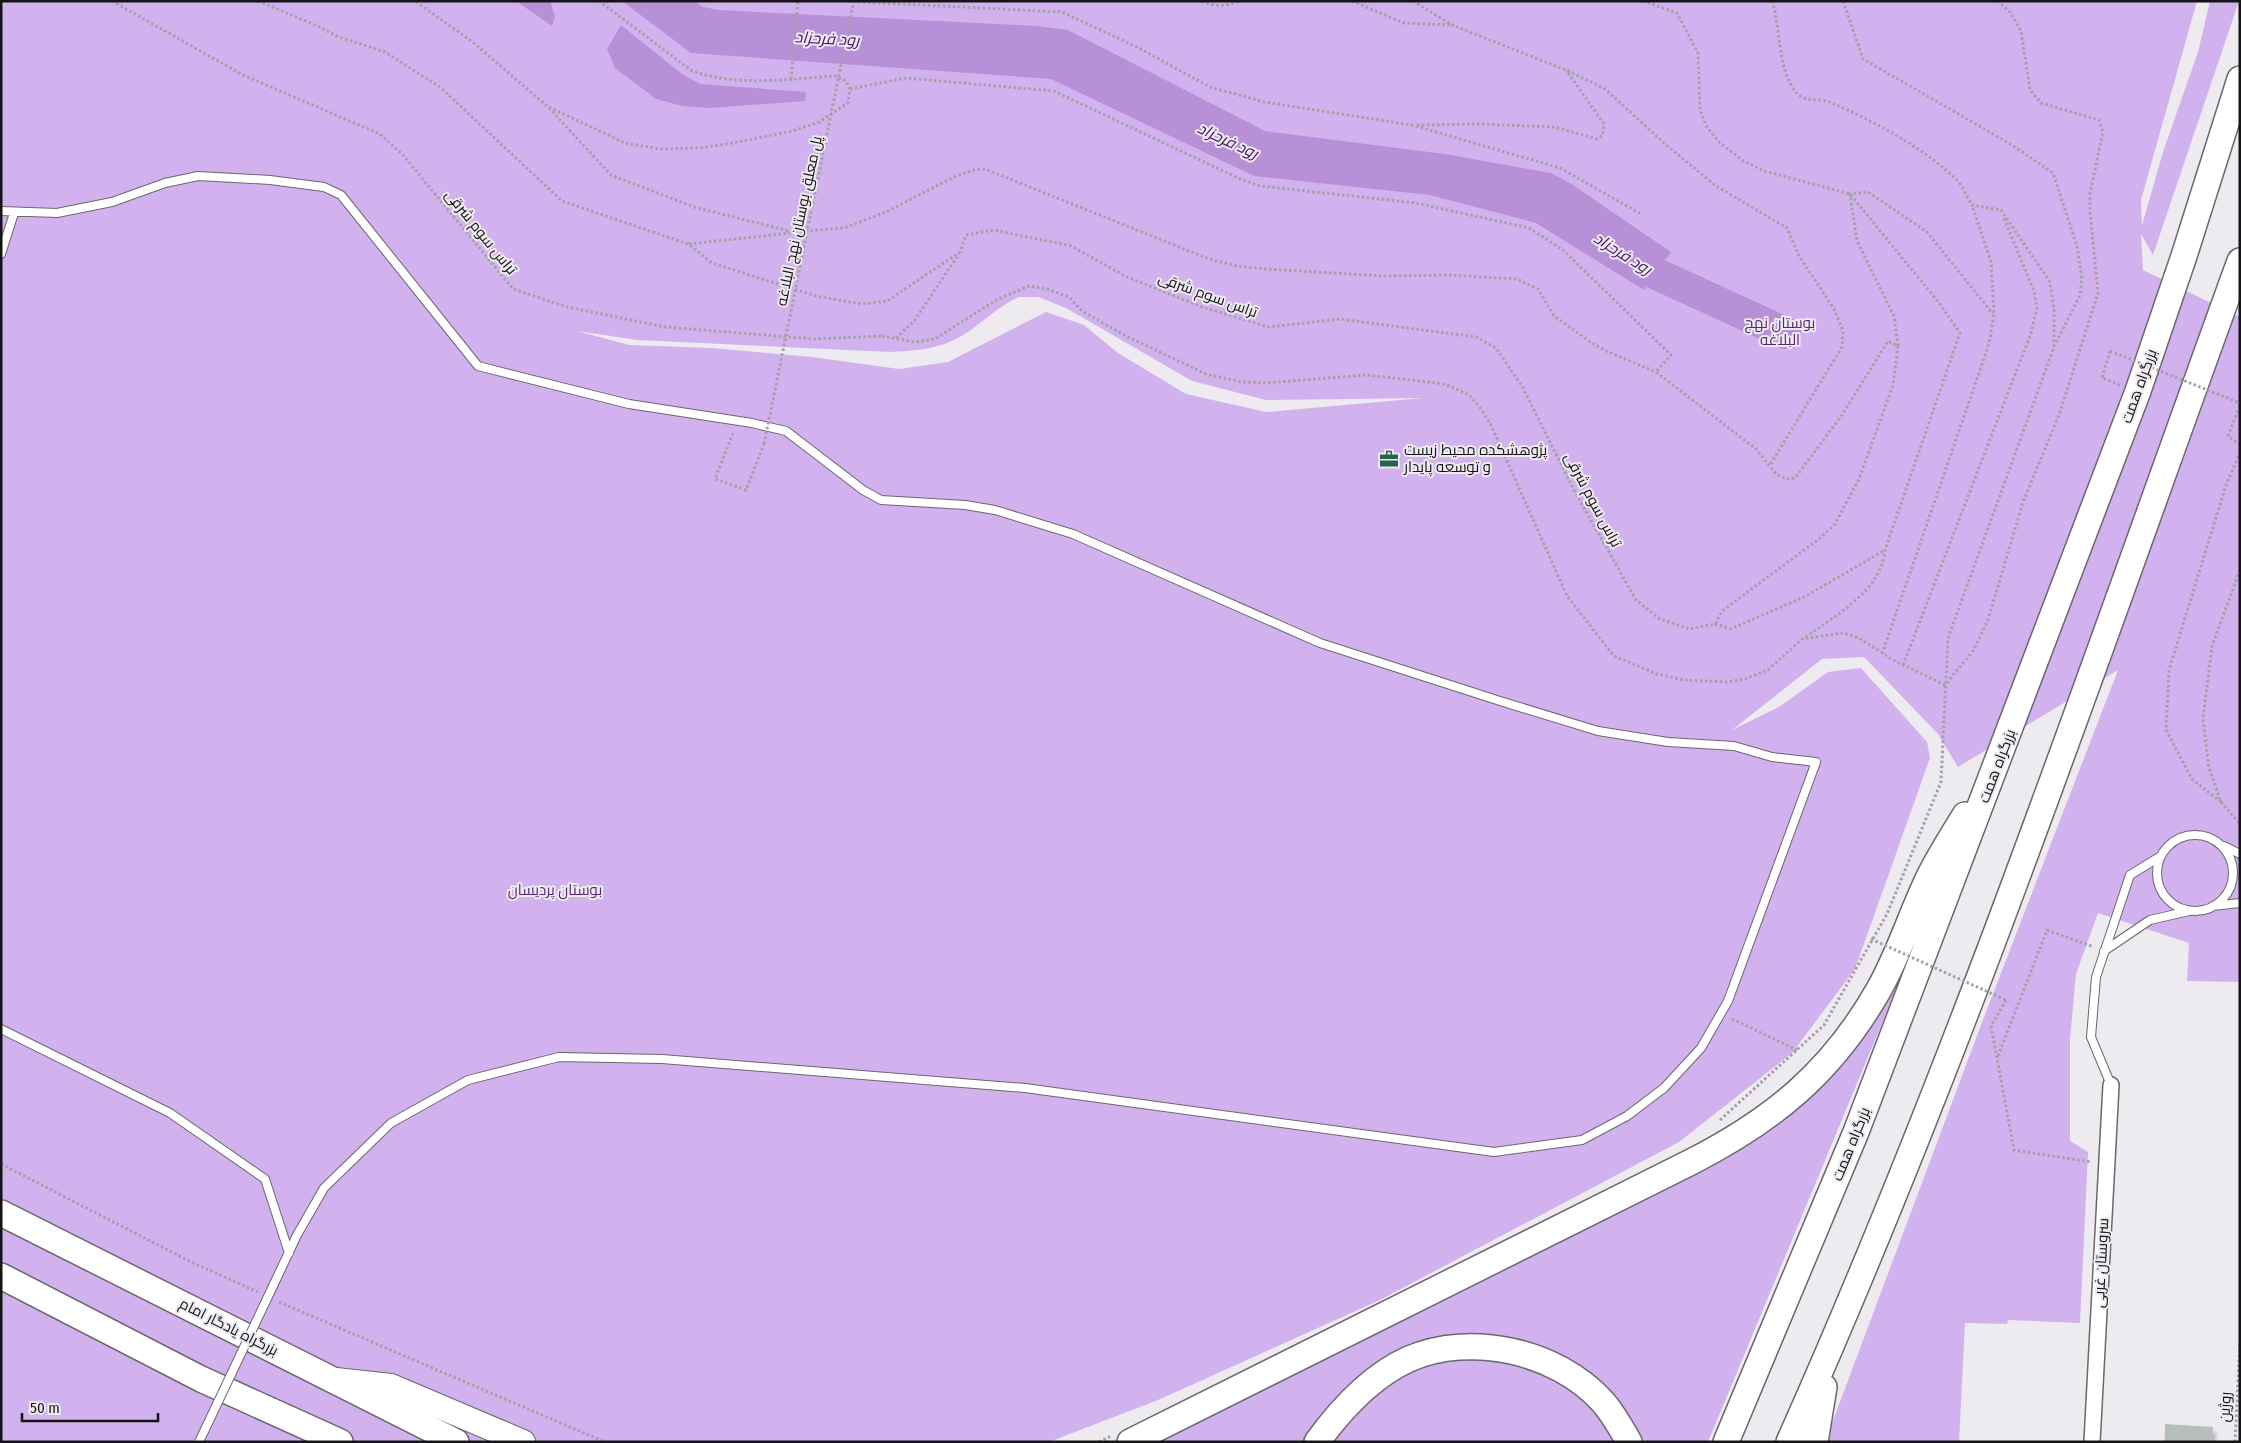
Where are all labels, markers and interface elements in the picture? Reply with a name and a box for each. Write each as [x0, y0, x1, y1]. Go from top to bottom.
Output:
water label: رود فرحزاد [794, 27, 861, 50]
water label: رود فرحزاد [1195, 118, 1263, 163]
street label: پل معلق بوستان نهج البلاغه [772, 134, 828, 308]
street label: تراس سوم شرقی [440, 186, 521, 279]
water label: رود فرحزاد [1590, 228, 1657, 280]
street label: تراس سوم شرقی [1156, 269, 1260, 322]
park label: بوستان نهج البلاغه [1745, 314, 1815, 349]
street label: بزرگراه همت [2117, 346, 2161, 426]
place label: پژوهشکده محیط زیست و توسعه پایدار [1403, 441, 1547, 477]
office icon: پژوهشکده محیط زیست و توسعه پایدار [1378, 448, 1400, 470]
street label: تراس سوم شرقی [1560, 450, 1625, 551]
street label: بزرگراه همت [1975, 726, 2019, 806]
park label: بوستان پردیسان [508, 881, 602, 900]
street label: بزرگراه همت [1828, 1105, 1874, 1183]
street label: سروستان غربی [2090, 1217, 2113, 1309]
street label: بزرگراه یادگار امام [176, 1294, 281, 1361]
scale bar [22, 1390, 159, 1422]
street label: روژین [2215, 1391, 2236, 1423]
text: 50 m [30, 1399, 60, 1417]

